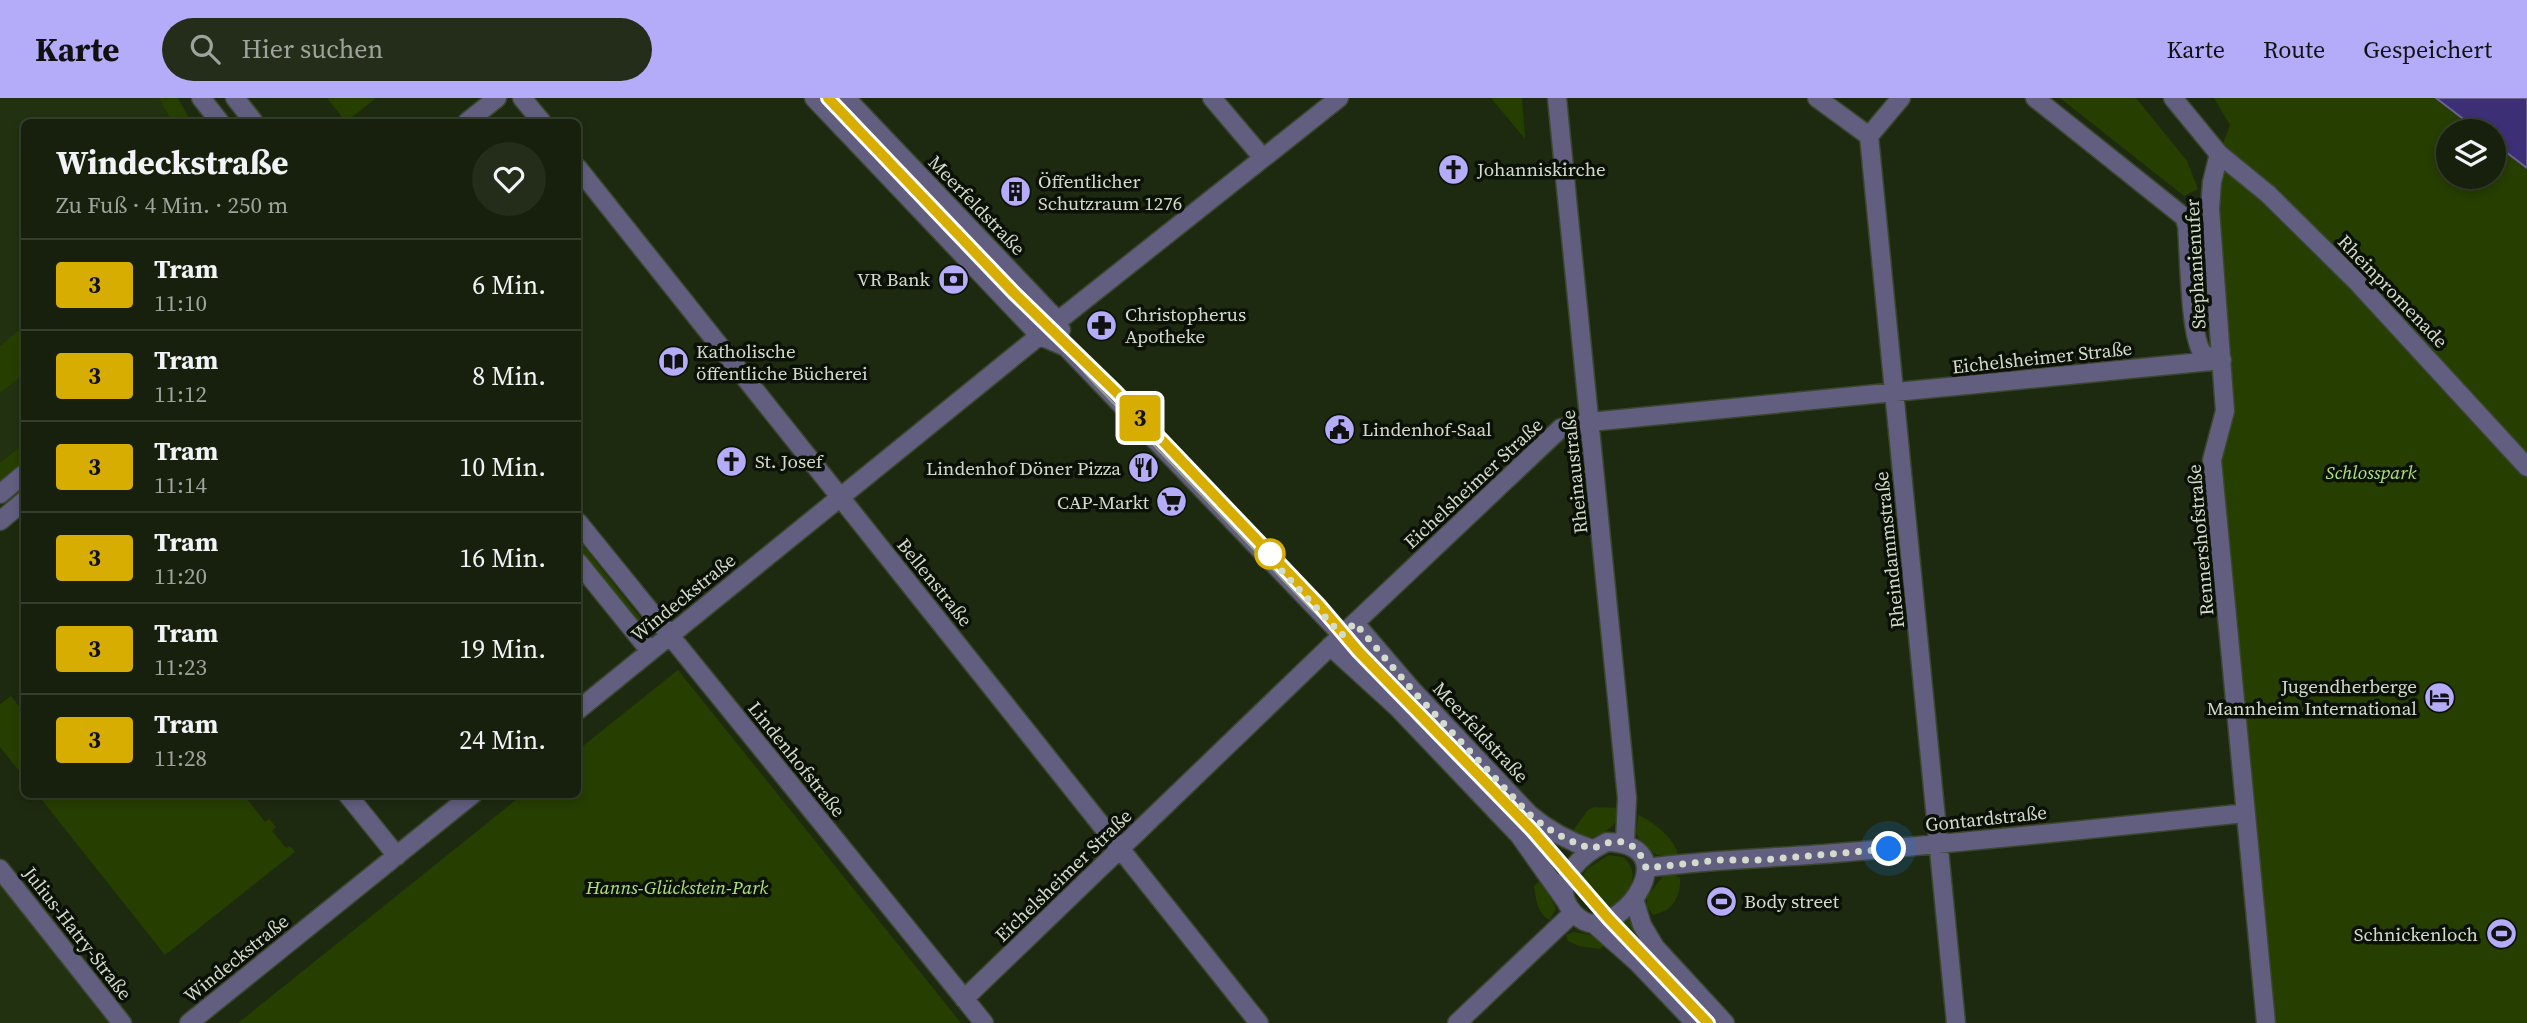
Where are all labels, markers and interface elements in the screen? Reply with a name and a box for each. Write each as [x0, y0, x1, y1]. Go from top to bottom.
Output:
search box [162, 18, 652, 81]
text: Karte [35, 27, 120, 72]
icon: search [186, 30, 224, 68]
text: Hier suchen [242, 31, 383, 67]
text: Karte [2166, 33, 2225, 66]
text: Route [2263, 33, 2325, 66]
text: Gespeichert [2363, 33, 2492, 66]
map controls [2436, 119, 2506, 189]
button: layers [2436, 119, 2506, 189]
text: Windeckstraße [56, 140, 288, 185]
button: heart [472, 142, 546, 216]
street label: Meerfeldstraße [923, 149, 1031, 261]
church icon: Johanniskirche [1437, 152, 1471, 186]
place label: Johanniskirche [1476, 156, 1606, 182]
place label: Öffentlicher Schutzraum 1276 [1038, 168, 1182, 216]
building icon: Öffentlicher Schutzraum 1276 [998, 175, 1032, 209]
text: Zu Fuß · 4 Min. · 250 m [56, 189, 288, 221]
street label: Stephanienufer [2179, 198, 2211, 330]
street label: Rheinpromenade [2332, 229, 2454, 353]
text: Tram [154, 251, 218, 287]
bank icon: VR Bank [936, 262, 970, 296]
place label: VR Bank [857, 266, 931, 292]
text: 6 Min. [472, 267, 546, 303]
text: 3 [88, 268, 101, 301]
text: 11:10 [154, 287, 207, 319]
place label: Christopherus Apotheke [1125, 301, 1246, 349]
pharmacy icon: Christopherus Apotheke [1085, 308, 1119, 342]
street label: Eichelsheimer Straße [1951, 335, 2133, 379]
place label: Katholische öffentliche Bücherei [696, 338, 868, 386]
text: Tram [154, 342, 218, 378]
library icon: Katholische öffentliche Bücherei [656, 345, 690, 379]
text: 8 Min. [472, 358, 546, 394]
text: 3 [88, 359, 101, 392]
text: 11:12 [154, 378, 207, 410]
line badge: 3 [1117, 395, 1163, 441]
text: 3 [1133, 401, 1147, 434]
street label: Rheinaustraße [1555, 409, 1593, 535]
public building icon: Lindenhof-Saal [1322, 412, 1356, 446]
street label: Eichelsheimer Straße [1398, 412, 1548, 554]
place label: Lindenhof-Saal [1362, 416, 1492, 442]
text: Tram [154, 433, 218, 469]
church icon: St. Josef [715, 444, 749, 478]
place label: St. Josef [755, 448, 825, 474]
text: 10 Min. [459, 449, 546, 485]
text: 3 [88, 450, 101, 483]
restaurant icon: Lindenhof Döner Pizza [1127, 451, 1161, 485]
place label: Lindenhof Döner Pizza [926, 455, 1121, 481]
park label: Schlosspark [2326, 459, 2416, 485]
street label: Rennershofstraße [2180, 463, 2220, 617]
text: 11:14 [154, 469, 207, 501]
street label: Rheindammstraße [1868, 470, 1910, 630]
supermarket icon: CAP-Markt [1155, 485, 1189, 519]
place label: CAP-Markt [1057, 489, 1150, 515]
text: Tram [154, 524, 218, 560]
street label: Bellenstraße [891, 532, 979, 632]
unlabelled marker [1255, 539, 1285, 569]
text: 16 Min. [459, 540, 546, 576]
text: 3 [88, 541, 101, 574]
street label: Windeckstraße [625, 547, 741, 647]
text: 11:20 [154, 560, 207, 592]
text: Tram [154, 615, 218, 651]
text: 19 Min. [459, 631, 546, 667]
text: 3 [88, 632, 101, 665]
text: 11:23 [154, 651, 207, 683]
place label: Jugendherberge Mannheim International [2207, 673, 2417, 721]
street label: Meerfeldstraße [1427, 676, 1535, 788]
hotel icon: Jugendherberge Mannheim International [2423, 680, 2457, 714]
street label: Lindenhofstraße [742, 696, 852, 822]
text: Tram [154, 706, 218, 742]
text: 24 Min. [459, 722, 546, 758]
text: 3 [88, 723, 101, 756]
text: 11:28 [154, 742, 207, 774]
street label: Gontardstraße [1924, 799, 2048, 837]
street label: Eichelsheimer Straße [989, 803, 1137, 947]
your location [1871, 831, 1906, 866]
street label: Julius-Hatry-Straße [17, 860, 138, 1005]
park label: Hanns-Glückstein-Park [585, 874, 768, 900]
sports icon: Body street [1704, 884, 1738, 918]
place label: Body street [1744, 888, 1840, 914]
street label: Windeckstraße [178, 908, 294, 1008]
sports icon: Schnickenloch [2484, 917, 2518, 951]
place label: Schnickenloch [2354, 921, 2478, 947]

